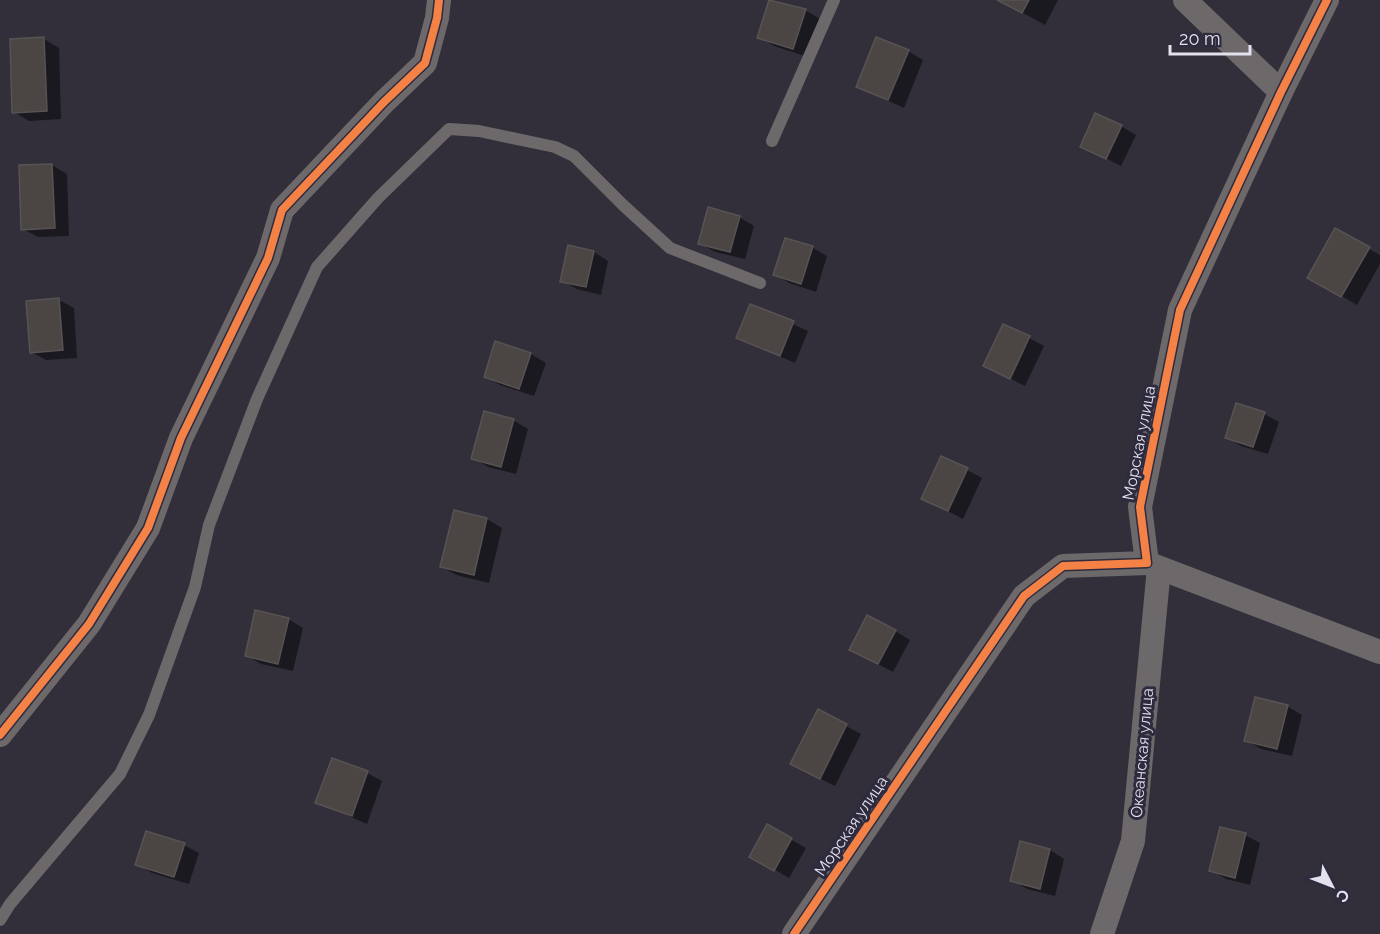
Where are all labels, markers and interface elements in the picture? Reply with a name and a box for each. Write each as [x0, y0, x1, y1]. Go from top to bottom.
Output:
scale bar [1170, 18, 1250, 56]
text: 20 m [1179, 28, 1221, 49]
street label: Морская улица [1119, 384, 1159, 502]
street label: Океанская улица [1127, 687, 1157, 819]
street label: Морская улица [811, 772, 891, 880]
north arrow [1302, 856, 1362, 916]
text: С [1332, 885, 1354, 906]

